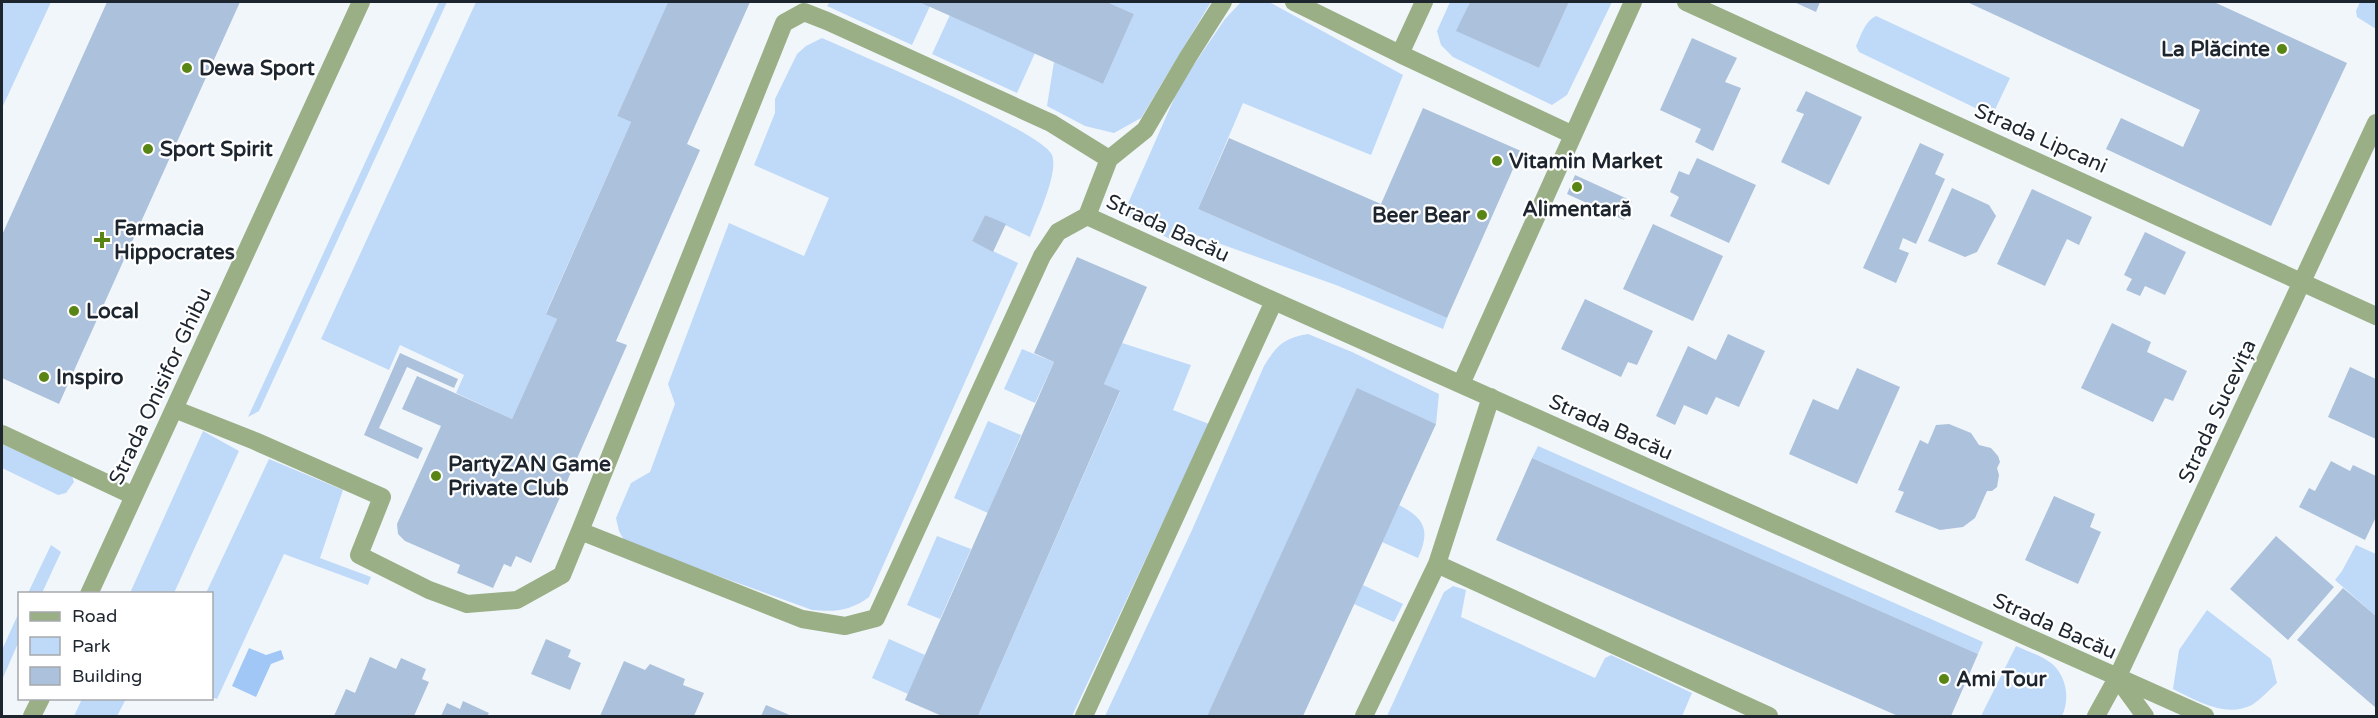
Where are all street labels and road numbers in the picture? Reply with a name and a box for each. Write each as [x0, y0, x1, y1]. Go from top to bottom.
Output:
street label: Strada Lipcani [1971, 98, 2111, 179]
street label: Strada Bacău [1102, 189, 1233, 268]
street label: Strada Onisifor Ghibu [104, 284, 217, 489]
street label: Strada Sucevița [2173, 335, 2262, 487]
street label: Strada Bacău [1545, 389, 1677, 466]
street label: Strada Bacău [1989, 588, 2121, 665]

